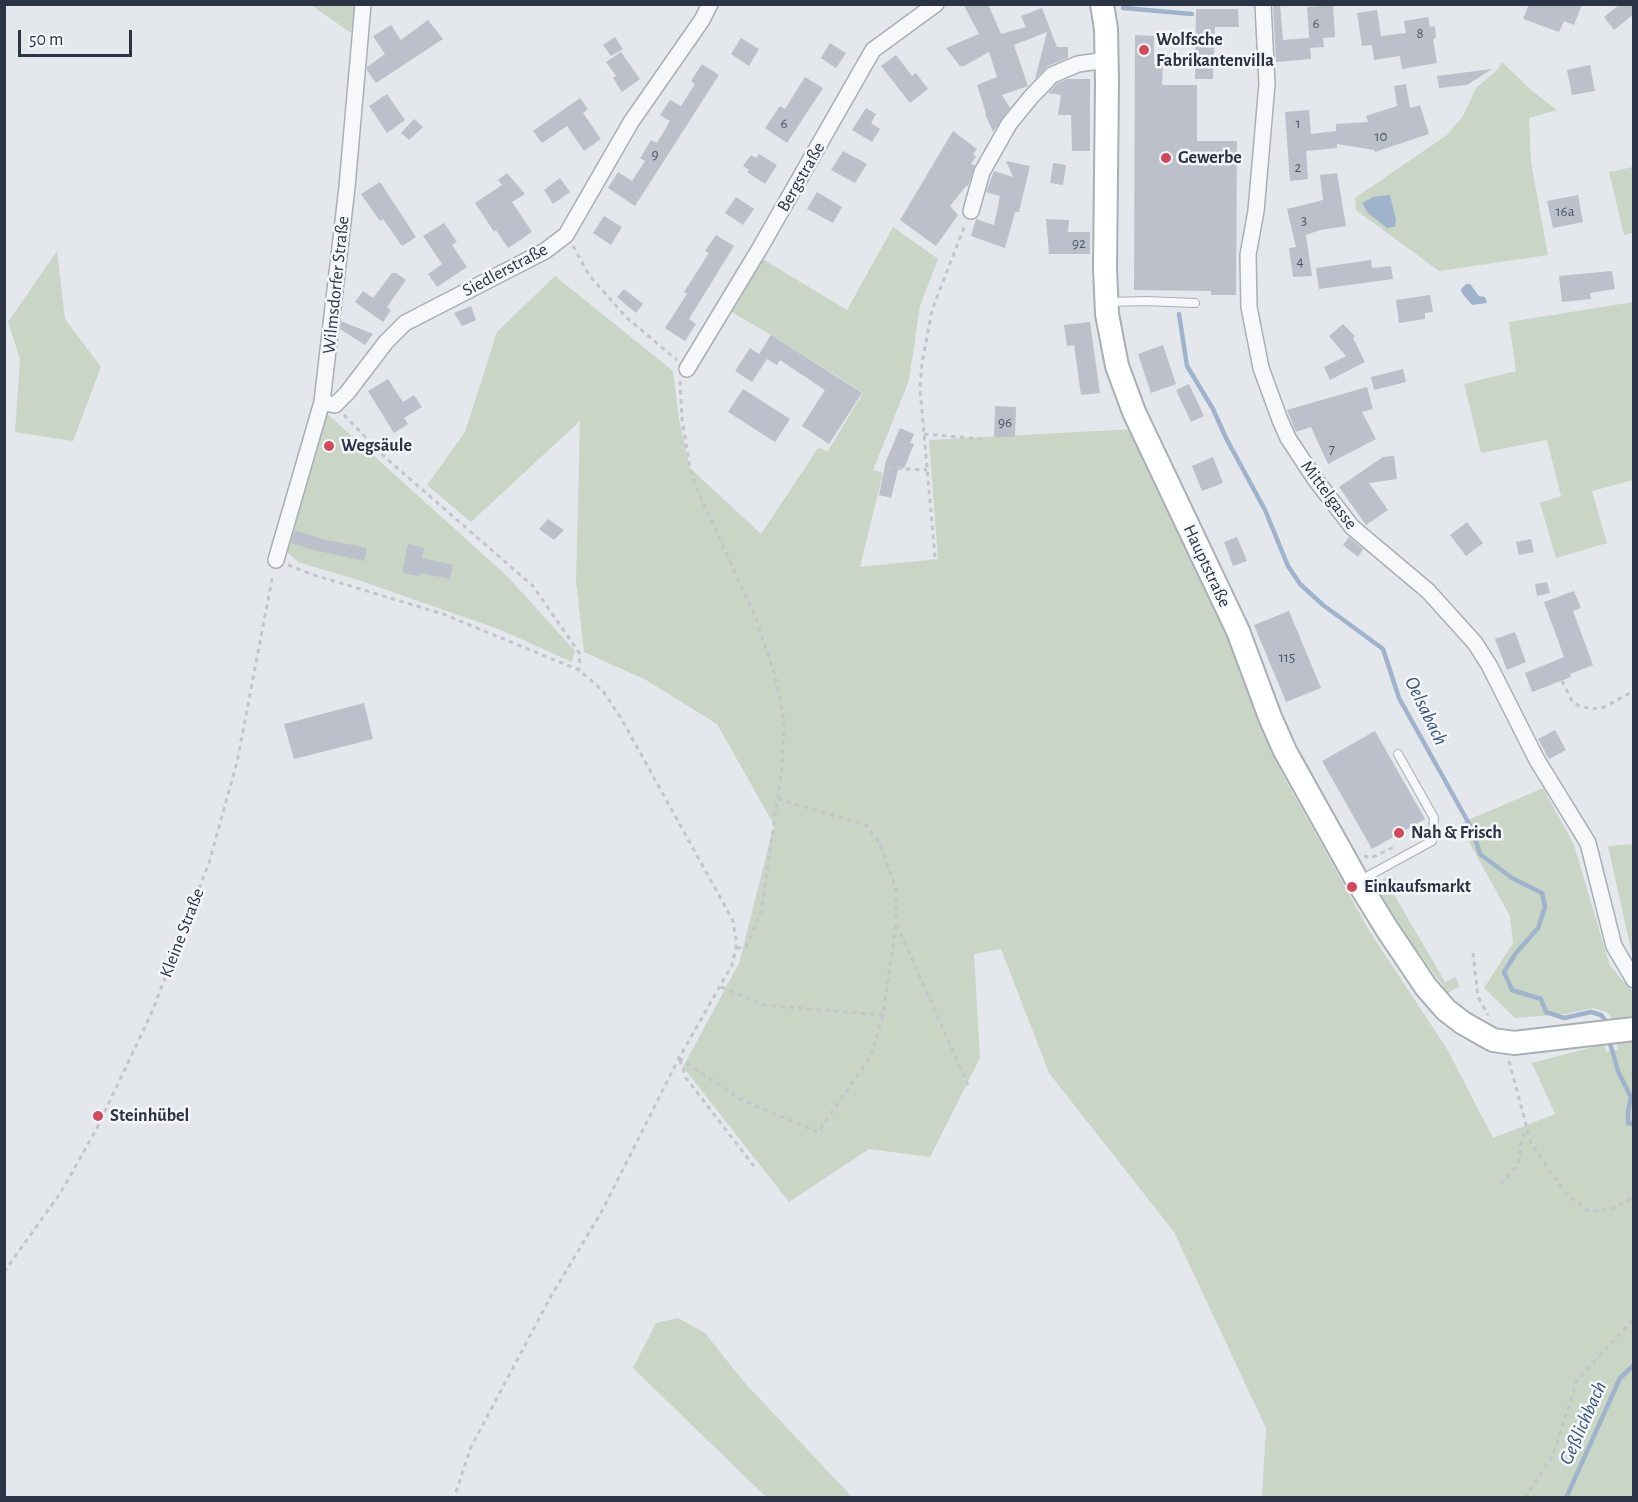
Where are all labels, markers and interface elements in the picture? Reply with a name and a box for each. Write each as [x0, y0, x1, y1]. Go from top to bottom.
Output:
house number: 6 [1312, 14, 1320, 32]
scale bar [21, 18, 135, 56]
house number: 8 [1416, 24, 1424, 42]
place label: Wolfsche Fabrikantenvilla [1156, 29, 1274, 72]
text: 50 m [29, 31, 63, 49]
marker: Wolfsche Fabrikantenvilla [1137, 43, 1151, 57]
house number: 6 [780, 114, 788, 132]
house number: 1 [1295, 114, 1301, 132]
house number: 10 [1374, 127, 1388, 145]
street label: Bergstraße [772, 138, 830, 216]
house number: 9 [651, 145, 659, 163]
place label: Gewerbe [1178, 147, 1242, 169]
marker: Gewerbe [1159, 151, 1173, 165]
house number: 2 [1295, 158, 1301, 176]
house number: 16a [1555, 202, 1575, 220]
house number: 3 [1301, 211, 1307, 229]
street label: Wilmsdorfer Straße [318, 215, 354, 355]
house number: 92 [1072, 234, 1086, 252]
street label: Siedlerstraße [459, 238, 551, 302]
house number: 4 [1296, 252, 1304, 270]
house number: 96 [998, 413, 1012, 431]
place label: Wegsäule [341, 435, 412, 457]
marker: Wegsäule [322, 439, 336, 453]
house number: 7 [1329, 440, 1335, 458]
street label: Mittelgasse [1296, 456, 1362, 534]
street label: Hauptstraße [1178, 521, 1236, 611]
house number: 115 [1279, 648, 1295, 666]
water label: Oelsabach [1399, 673, 1453, 749]
place label: Nah & Frisch [1411, 822, 1502, 844]
marker: Nah & Frisch [1392, 826, 1406, 840]
place label: Einkaufsmarkt [1364, 876, 1471, 898]
marker: Einkaufsmarkt [1345, 880, 1359, 894]
street label: Kleine Straße [155, 885, 209, 981]
place label: Steinhübel [110, 1105, 189, 1127]
marker: Steinhübel [91, 1109, 105, 1123]
water label: Geßlichbach [1554, 1378, 1612, 1468]

